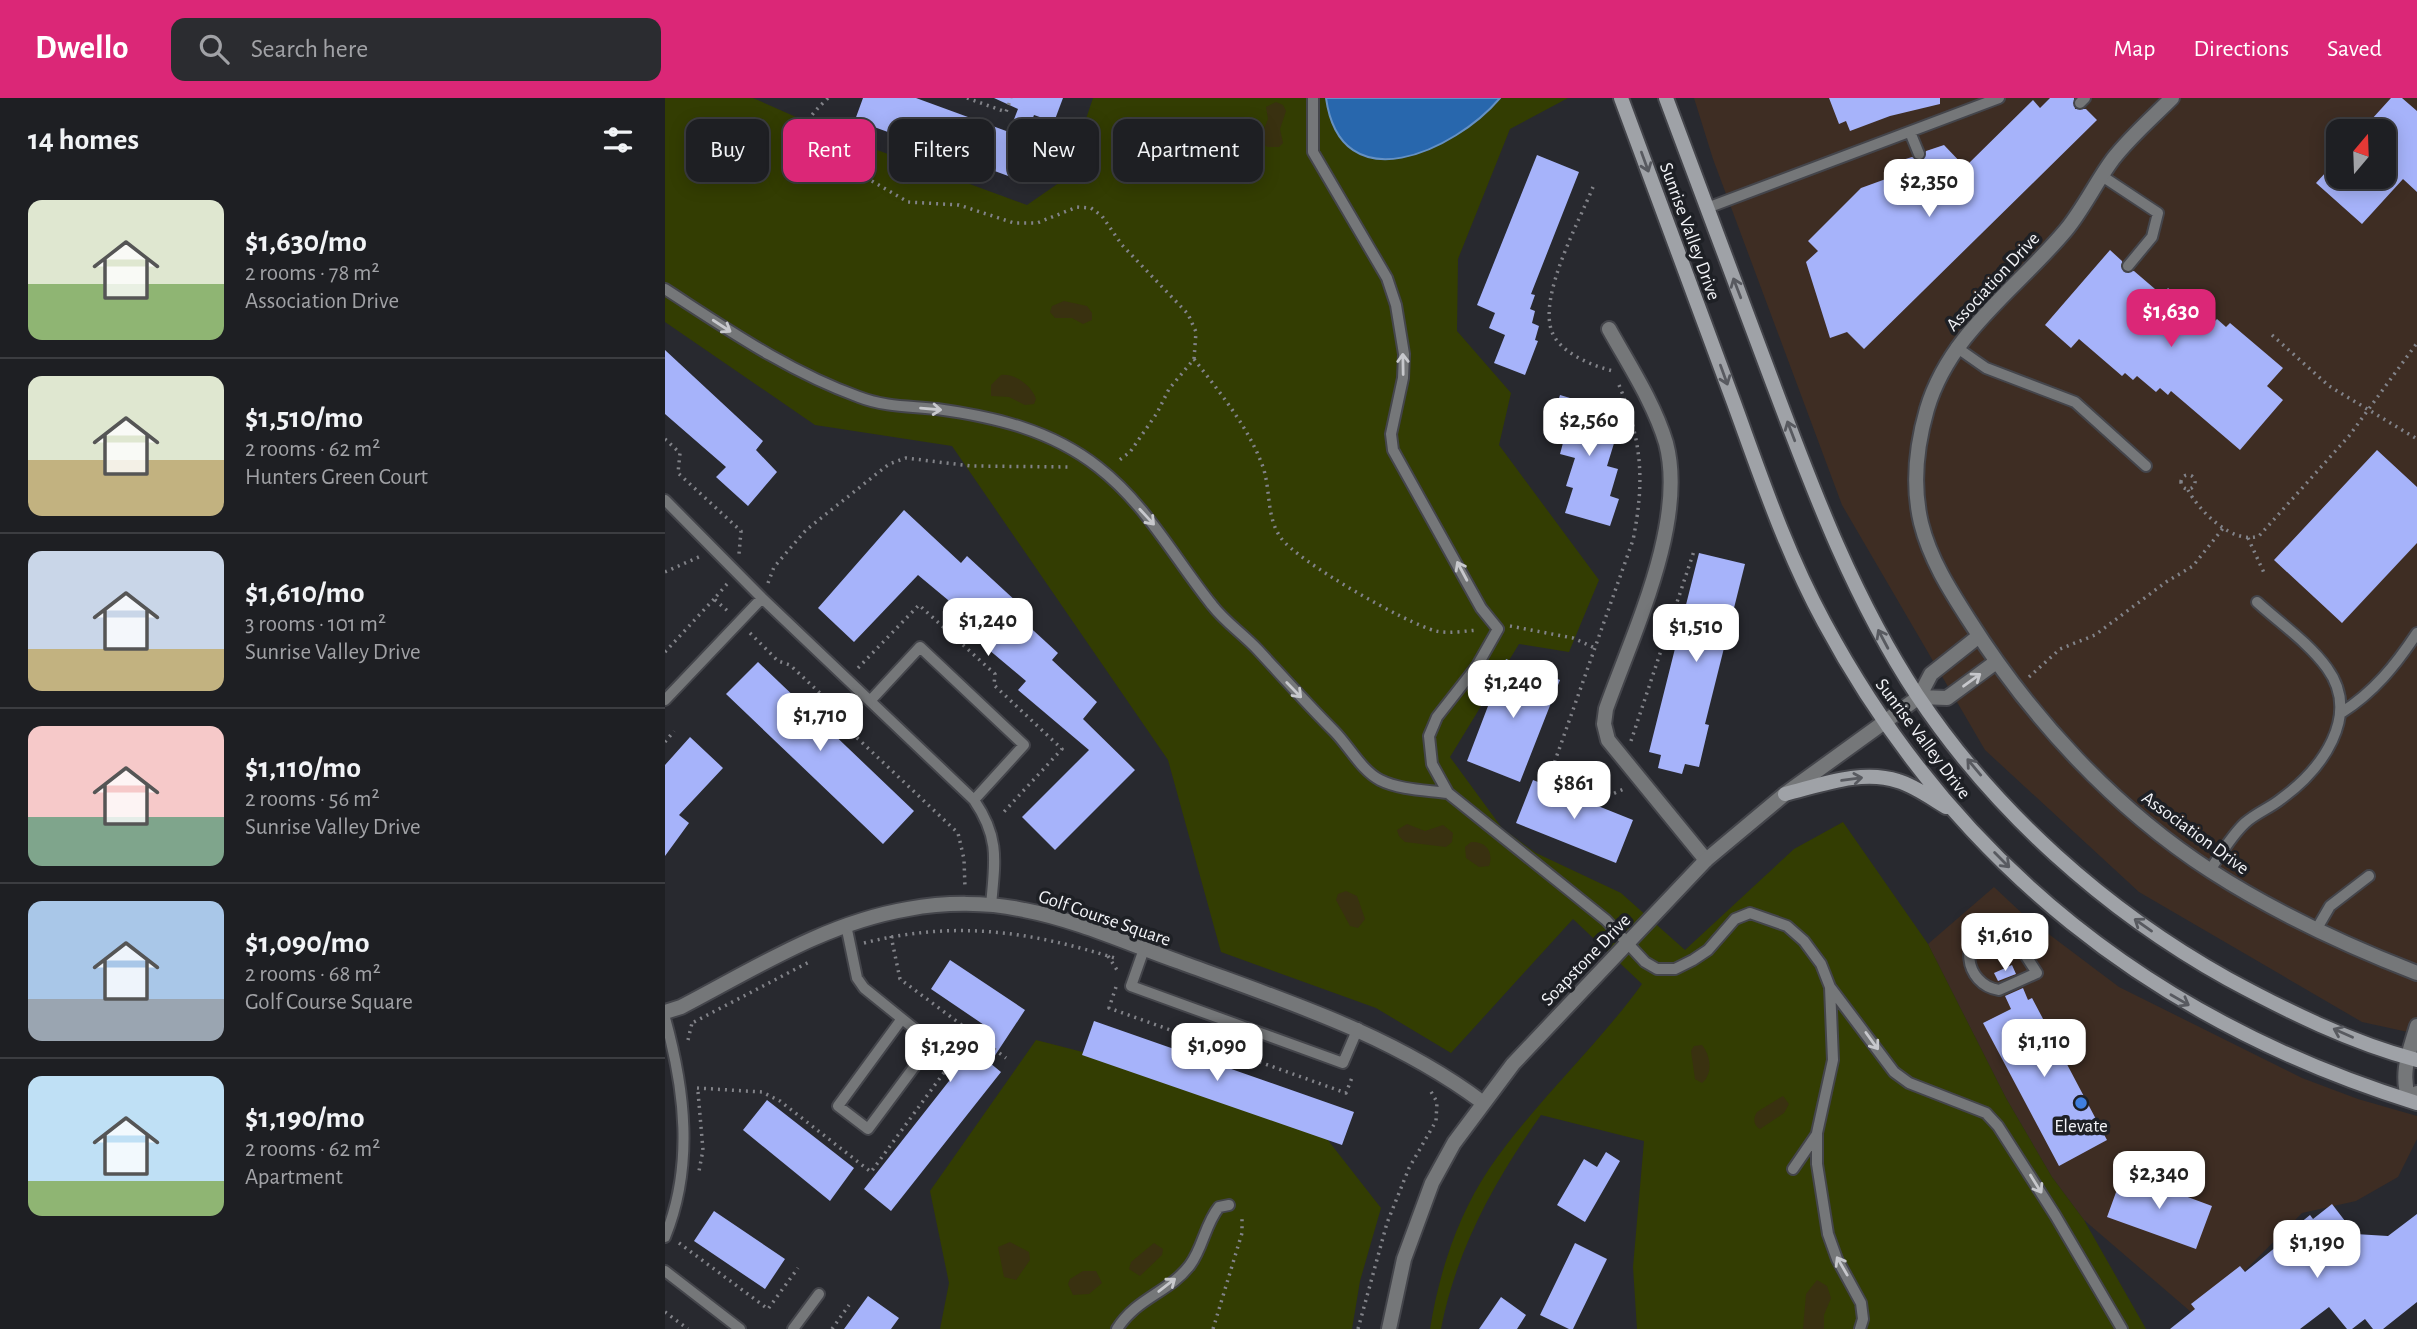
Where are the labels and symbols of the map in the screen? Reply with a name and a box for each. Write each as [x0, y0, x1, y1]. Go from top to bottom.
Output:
north arrow [2326, 119, 2396, 189]
one-way arrow [1639, 150, 1652, 172]
pin: $2,350 [1872, 159, 1986, 219]
street label: Sunrise Valley Drive [1656, 160, 1723, 303]
street label: Association Drive [1943, 229, 2043, 335]
one-way arrow [1729, 277, 1742, 299]
pin: $1,630 [2114, 289, 2228, 349]
one-way arrow [712, 320, 732, 334]
one-way arrow [1396, 353, 1410, 376]
one-way arrow [1718, 364, 1731, 386]
pin: $2,560 [1532, 398, 1646, 458]
one-way arrow [919, 403, 942, 416]
one-way arrow [1784, 421, 1796, 443]
one-way arrow [1138, 508, 1155, 525]
one-way arrow [1455, 562, 1469, 582]
pin: $1,240 [931, 598, 1045, 658]
pin: $1,510 [1639, 604, 1753, 664]
one-way arrow [1876, 629, 1890, 650]
pin: $1,240 [1456, 660, 1570, 720]
one-way arrow [1962, 673, 1981, 687]
street label: Sunrise Valley Drive [1872, 675, 1974, 803]
one-way arrow [1285, 681, 1302, 698]
pin: $1,710 [763, 694, 877, 753]
one-way arrow [1966, 759, 1982, 777]
pin: $861 [1533, 762, 1615, 821]
one-way arrow [1840, 772, 1863, 785]
street label: Association Drive [2138, 788, 2252, 878]
one-way arrow [1993, 851, 2010, 868]
street label: Golf Course Square [1036, 887, 1173, 950]
street label: Soapstone Drive [1538, 910, 1634, 1010]
pin: $1,610 [1948, 914, 2062, 973]
one-way arrow [2134, 918, 2153, 932]
one-way arrow [2169, 993, 2189, 1007]
pin: $1,110 [1987, 1020, 2101, 1079]
pin: $1,290 [893, 1024, 1007, 1084]
pin: $1,090 [1160, 1024, 1274, 1083]
one-way arrow [2332, 1026, 2354, 1039]
one-way arrow [1865, 1031, 1879, 1050]
marker: Elevate [2073, 1095, 2089, 1111]
place label: Elevate [2054, 1117, 2108, 1136]
pin: $2,340 [2102, 1152, 2216, 1211]
one-way arrow [2030, 1174, 2044, 1194]
pin: $1,190 [2260, 1220, 2374, 1280]
one-way arrow [1835, 1257, 1849, 1277]
one-way arrow [1158, 1277, 1176, 1292]

